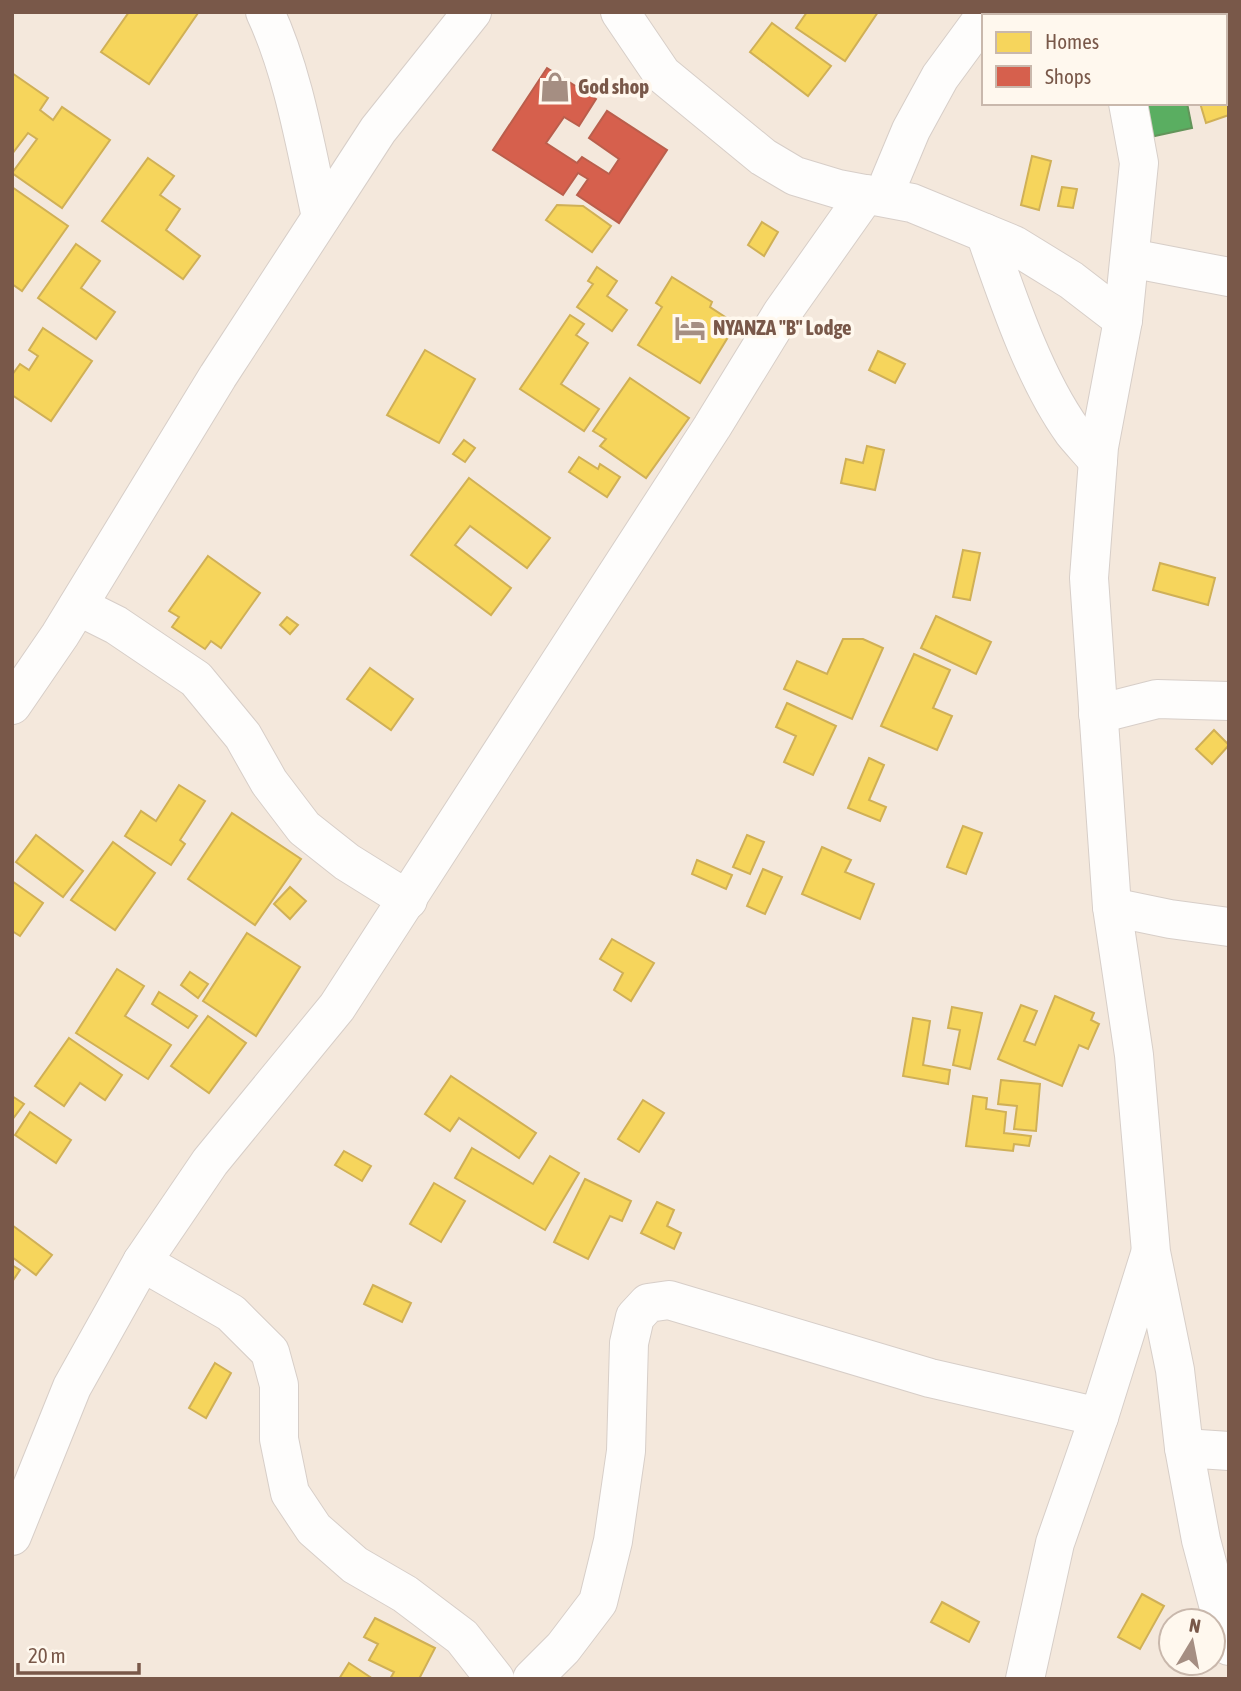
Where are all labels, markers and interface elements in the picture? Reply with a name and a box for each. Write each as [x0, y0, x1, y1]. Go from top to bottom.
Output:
legend [982, 14, 1227, 105]
text: Homes [1045, 29, 1099, 53]
text: Shops [1045, 64, 1091, 88]
shop icon: God shop [538, 70, 572, 104]
place label: God shop [578, 74, 649, 98]
hotel icon: NYANZA "B" Lodge [673, 311, 707, 345]
place label: NYANZA "B" Lodge [713, 315, 852, 339]
north arrow [1157, 1607, 1227, 1677]
text: N [1188, 1613, 1202, 1637]
scale bar [18, 1632, 138, 1676]
text: 20 m [28, 1643, 66, 1667]

